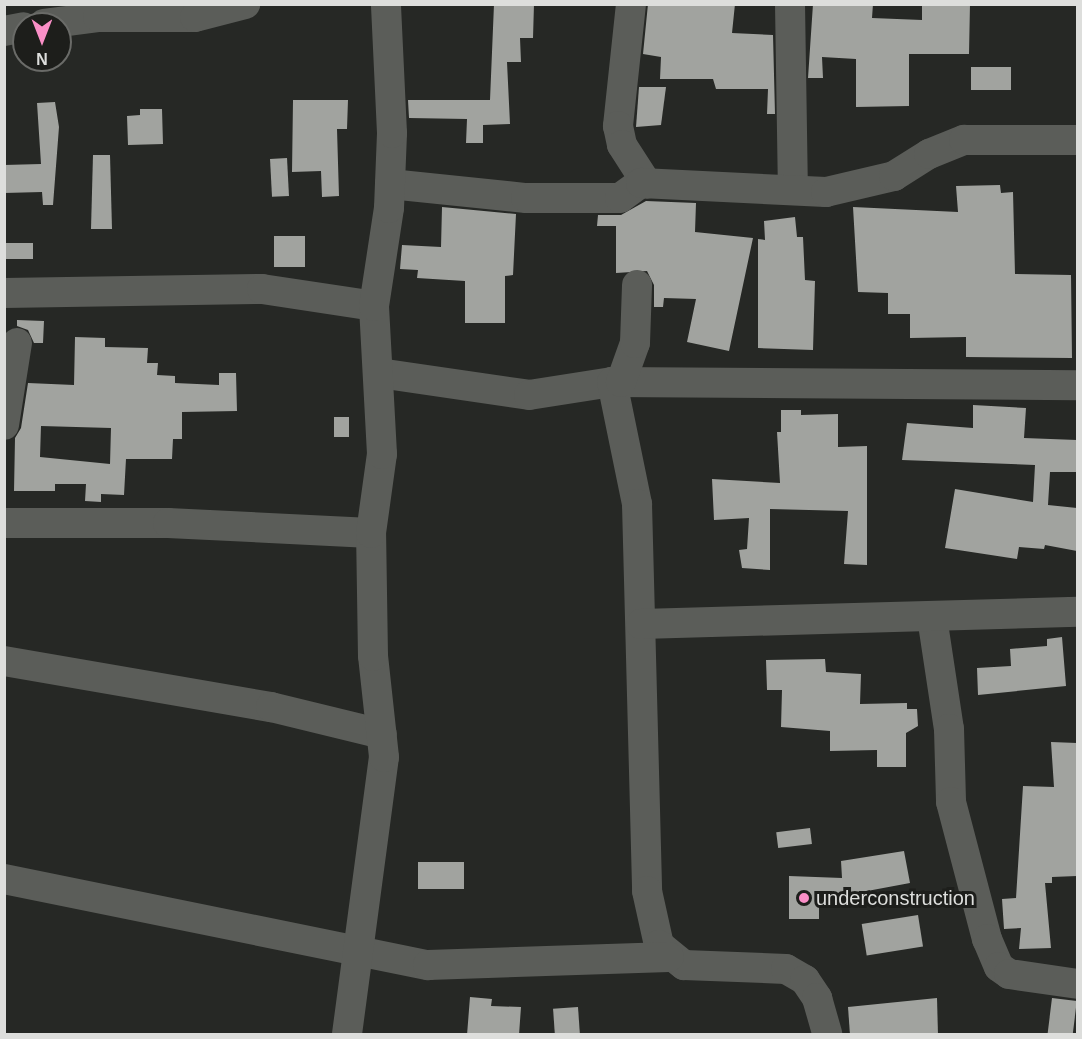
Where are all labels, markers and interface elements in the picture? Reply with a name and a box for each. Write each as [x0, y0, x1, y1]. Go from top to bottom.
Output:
north arrow [12, 12, 72, 72]
text: N [36, 50, 48, 67]
place label: underconstruction [816, 886, 975, 910]
marker: underconstruction [797, 891, 811, 905]

